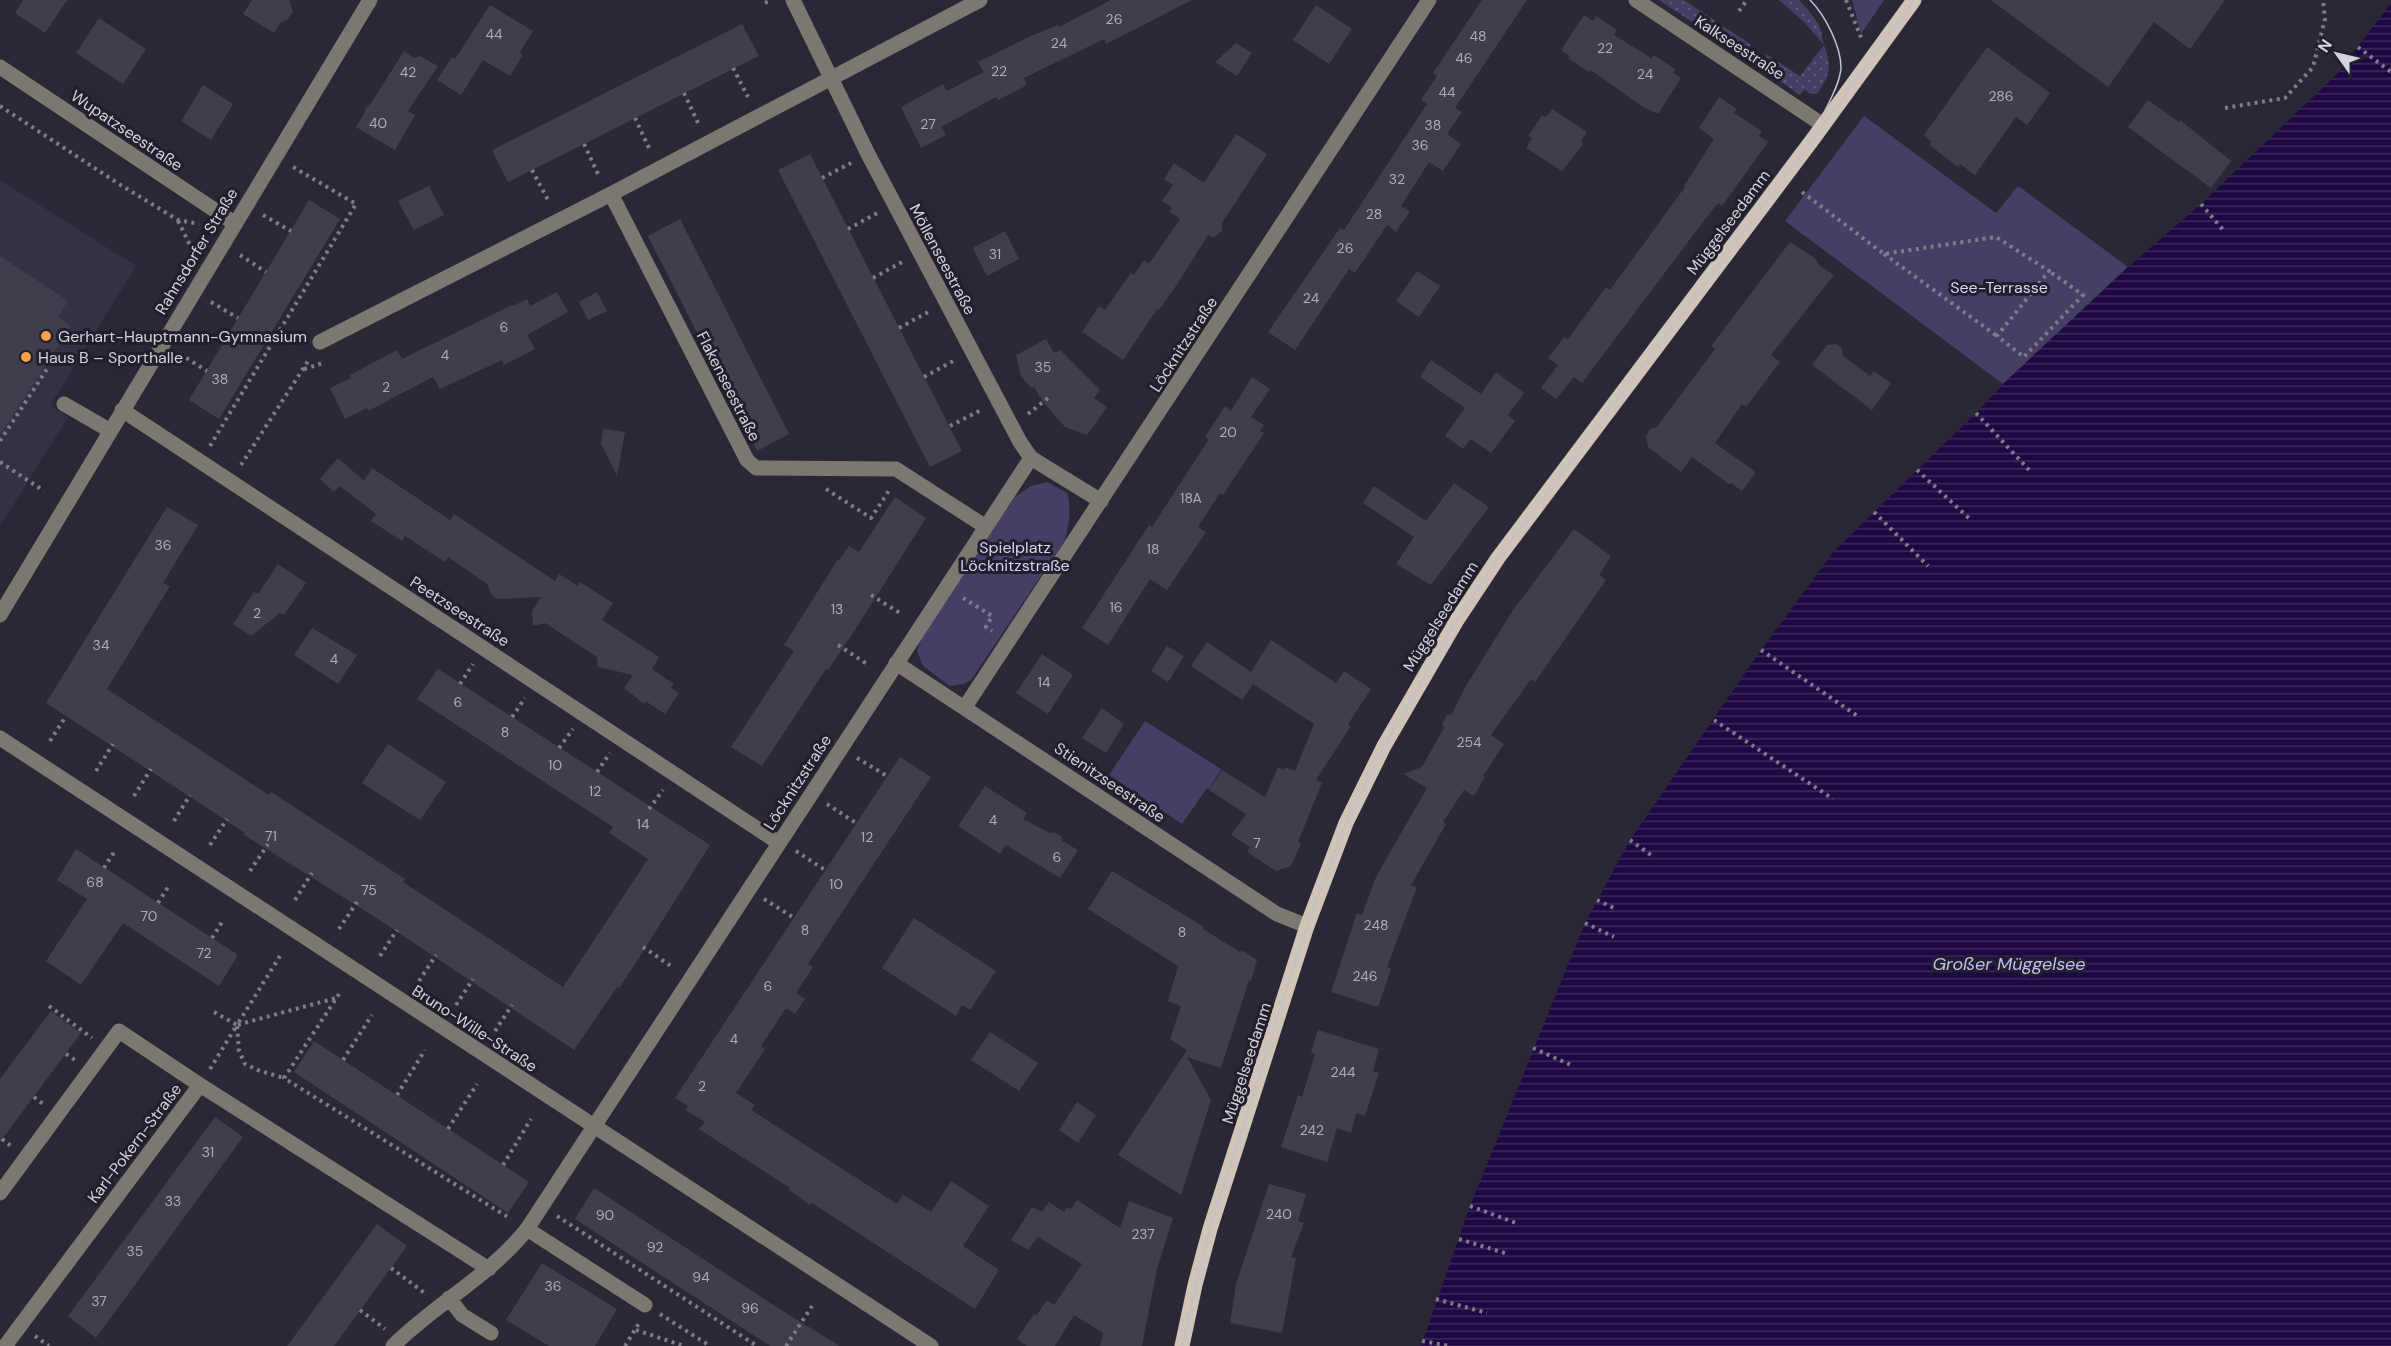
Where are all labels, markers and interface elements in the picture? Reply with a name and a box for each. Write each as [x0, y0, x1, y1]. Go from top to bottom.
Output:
house number: 26 [1106, 10, 1122, 28]
street label: Kalkseestraße [1691, 11, 1789, 84]
north arrow [2307, 24, 2367, 84]
house number: 44 [486, 25, 503, 43]
house number: 48 [1469, 27, 1487, 45]
house number: 24 [1051, 34, 1068, 52]
text: N [2313, 35, 2337, 57]
house number: 22 [1597, 39, 1613, 57]
house number: 46 [1455, 49, 1473, 67]
house number: 22 [991, 62, 1007, 80]
house number: 42 [400, 63, 416, 81]
house number: 24 [1637, 65, 1654, 83]
house number: 44 [1439, 83, 1456, 101]
street label: Wupatzseestraße [67, 85, 187, 176]
house number: 286 [1988, 87, 2014, 105]
house number: 40 [369, 114, 387, 132]
house number: 27 [920, 115, 936, 133]
house number: 38 [1425, 116, 1441, 134]
house number: 36 [1411, 136, 1429, 154]
street label: Müggelseedamm [1682, 166, 1775, 279]
house number: 32 [1389, 170, 1405, 188]
street label: Rahnsdorfer Straße [150, 184, 242, 318]
street label: Möllenseestraße [905, 200, 981, 318]
house number: 28 [1366, 205, 1382, 223]
house number: 26 [1337, 239, 1353, 257]
house number: 31 [989, 245, 1001, 263]
park label: See-Terrasse [1950, 277, 2048, 298]
house number: 24 [1303, 289, 1320, 307]
street label: Löcknitzstraße [1145, 293, 1222, 396]
house number: 6 [500, 318, 508, 336]
place label: Gerhart-Hauptmann-Gymnasium [58, 326, 307, 347]
street label: Flakenseestraße [692, 328, 765, 445]
marker: Gerhart-Hauptmann-Gymnasium [39, 329, 53, 343]
house number: 4 [441, 346, 450, 364]
place label: Haus B – Sporthalle [38, 347, 183, 368]
marker: Haus B – Sporthalle [19, 350, 33, 364]
house number: 35 [1035, 358, 1051, 376]
house number: 38 [212, 370, 228, 388]
house number: 2 [382, 378, 390, 396]
house number: 20 [1219, 423, 1237, 441]
house number: 18A [1180, 489, 1202, 507]
house number: 36 [154, 536, 172, 554]
park label: Spielplatz Löcknitzstraße [960, 537, 1070, 576]
house number: 18 [1147, 540, 1159, 558]
street label: Müggelseedamm [1398, 557, 1483, 675]
street label: Peetzseestraße [406, 571, 513, 651]
house number: 16 [1109, 598, 1123, 616]
house number: 13 [831, 600, 843, 618]
house number: 2 [253, 604, 261, 622]
house number: 34 [93, 636, 110, 654]
house number: 4 [330, 650, 339, 668]
house number: 14 [1038, 673, 1051, 691]
house number: 6 [454, 693, 462, 711]
house number: 8 [501, 723, 509, 741]
street label: Löcknitzstraße [759, 731, 836, 834]
house number: 254 [1456, 733, 1482, 751]
street label: Stienitzseestraße [1050, 738, 1169, 827]
house number: 10 [548, 756, 562, 774]
house number: 12 [589, 782, 601, 800]
house number: 4 [989, 811, 998, 829]
house number: 14 [637, 815, 650, 833]
house number: 71 [265, 827, 277, 845]
house number: 12 [861, 828, 873, 846]
house number: 7 [1253, 834, 1261, 852]
house number: 6 [1053, 848, 1061, 866]
house number: 68 [86, 873, 104, 891]
house number: 10 [829, 875, 843, 893]
house number: 75 [361, 881, 377, 899]
house number: 70 [141, 907, 157, 925]
house number: 248 [1364, 916, 1388, 934]
house number: 8 [801, 921, 809, 939]
house number: 8 [1178, 923, 1186, 941]
house number: 72 [196, 944, 212, 962]
water label: Großer Müggelsee [1932, 952, 2086, 976]
house number: 246 [1352, 967, 1378, 985]
house number: 6 [764, 977, 772, 995]
street label: Bruno-Wille-Straße [408, 980, 541, 1077]
street label: Müggelseedamm [1217, 1000, 1276, 1126]
house number: 4 [730, 1030, 739, 1048]
house number: 244 [1331, 1063, 1356, 1081]
house number: 2 [698, 1077, 706, 1095]
street label: Karl-Pokern-Straße [83, 1079, 186, 1207]
house number: 242 [1300, 1121, 1324, 1139]
house number: 31 [202, 1143, 214, 1161]
house number: 33 [165, 1192, 181, 1210]
house number: 240 [1266, 1205, 1292, 1223]
house number: 90 [596, 1206, 614, 1224]
house number: 237 [1131, 1225, 1155, 1243]
house number: 92 [647, 1238, 663, 1256]
house number: 35 [127, 1242, 143, 1260]
house number: 94 [692, 1268, 710, 1286]
house number: 36 [544, 1277, 562, 1295]
house number: 37 [91, 1292, 107, 1310]
house number: 96 [741, 1299, 759, 1317]

